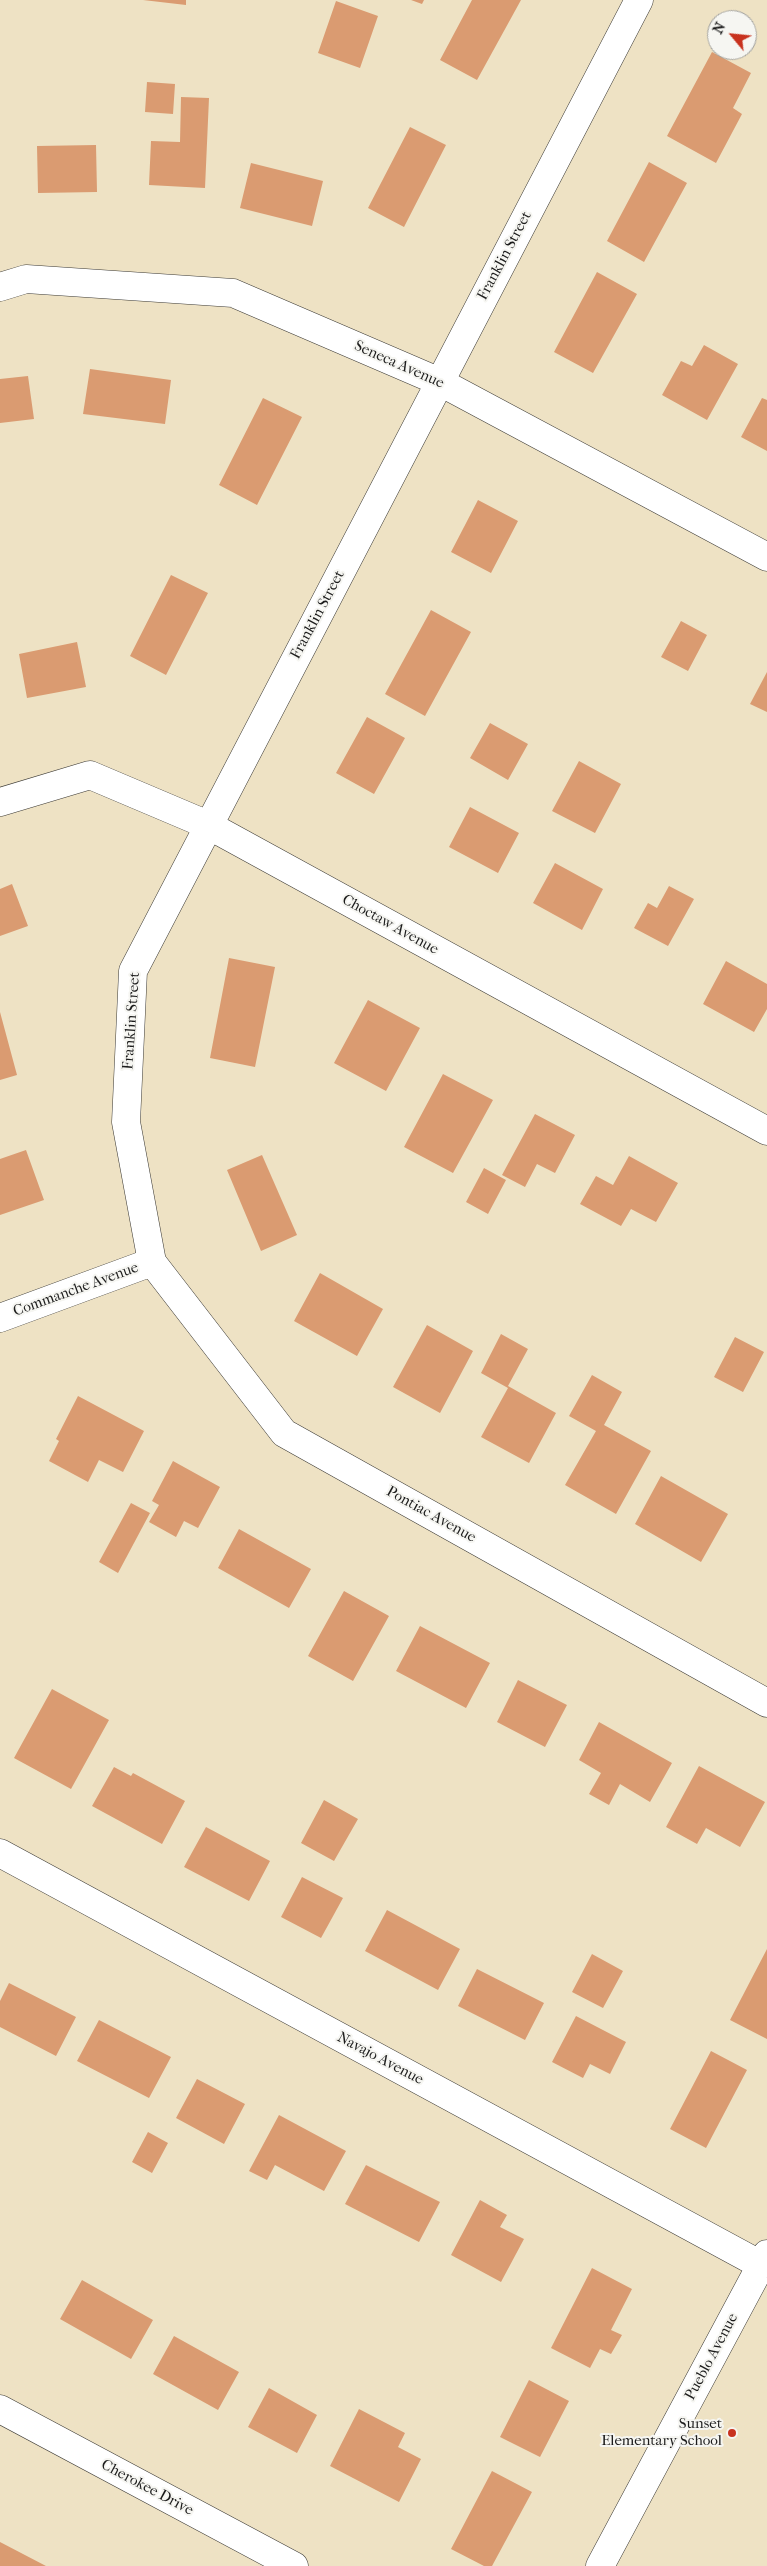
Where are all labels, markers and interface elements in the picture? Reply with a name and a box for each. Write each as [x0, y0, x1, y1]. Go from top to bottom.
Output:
north arrow [707, 10, 757, 60]
text: N [709, 20, 729, 37]
street label: Franklin Street [474, 209, 536, 303]
street label: Seneca Avenue [351, 337, 447, 393]
street label: Franklin Street [287, 568, 349, 662]
street label: Choctaw Avenue [339, 891, 441, 959]
street label: Franklin Street [120, 972, 144, 1070]
street label: Commanche Avenue [11, 1259, 141, 1321]
street label: Pontiac Avenue [383, 1483, 479, 1547]
street label: Navajo Avenue [334, 2029, 426, 2089]
street label: Pueblo Avenue [682, 2310, 742, 2404]
place label: Sunset Elementary School [601, 2415, 722, 2450]
marker: Sunset Elementary School [726, 2427, 738, 2439]
street label: Cherokee Drive [98, 2456, 196, 2520]

